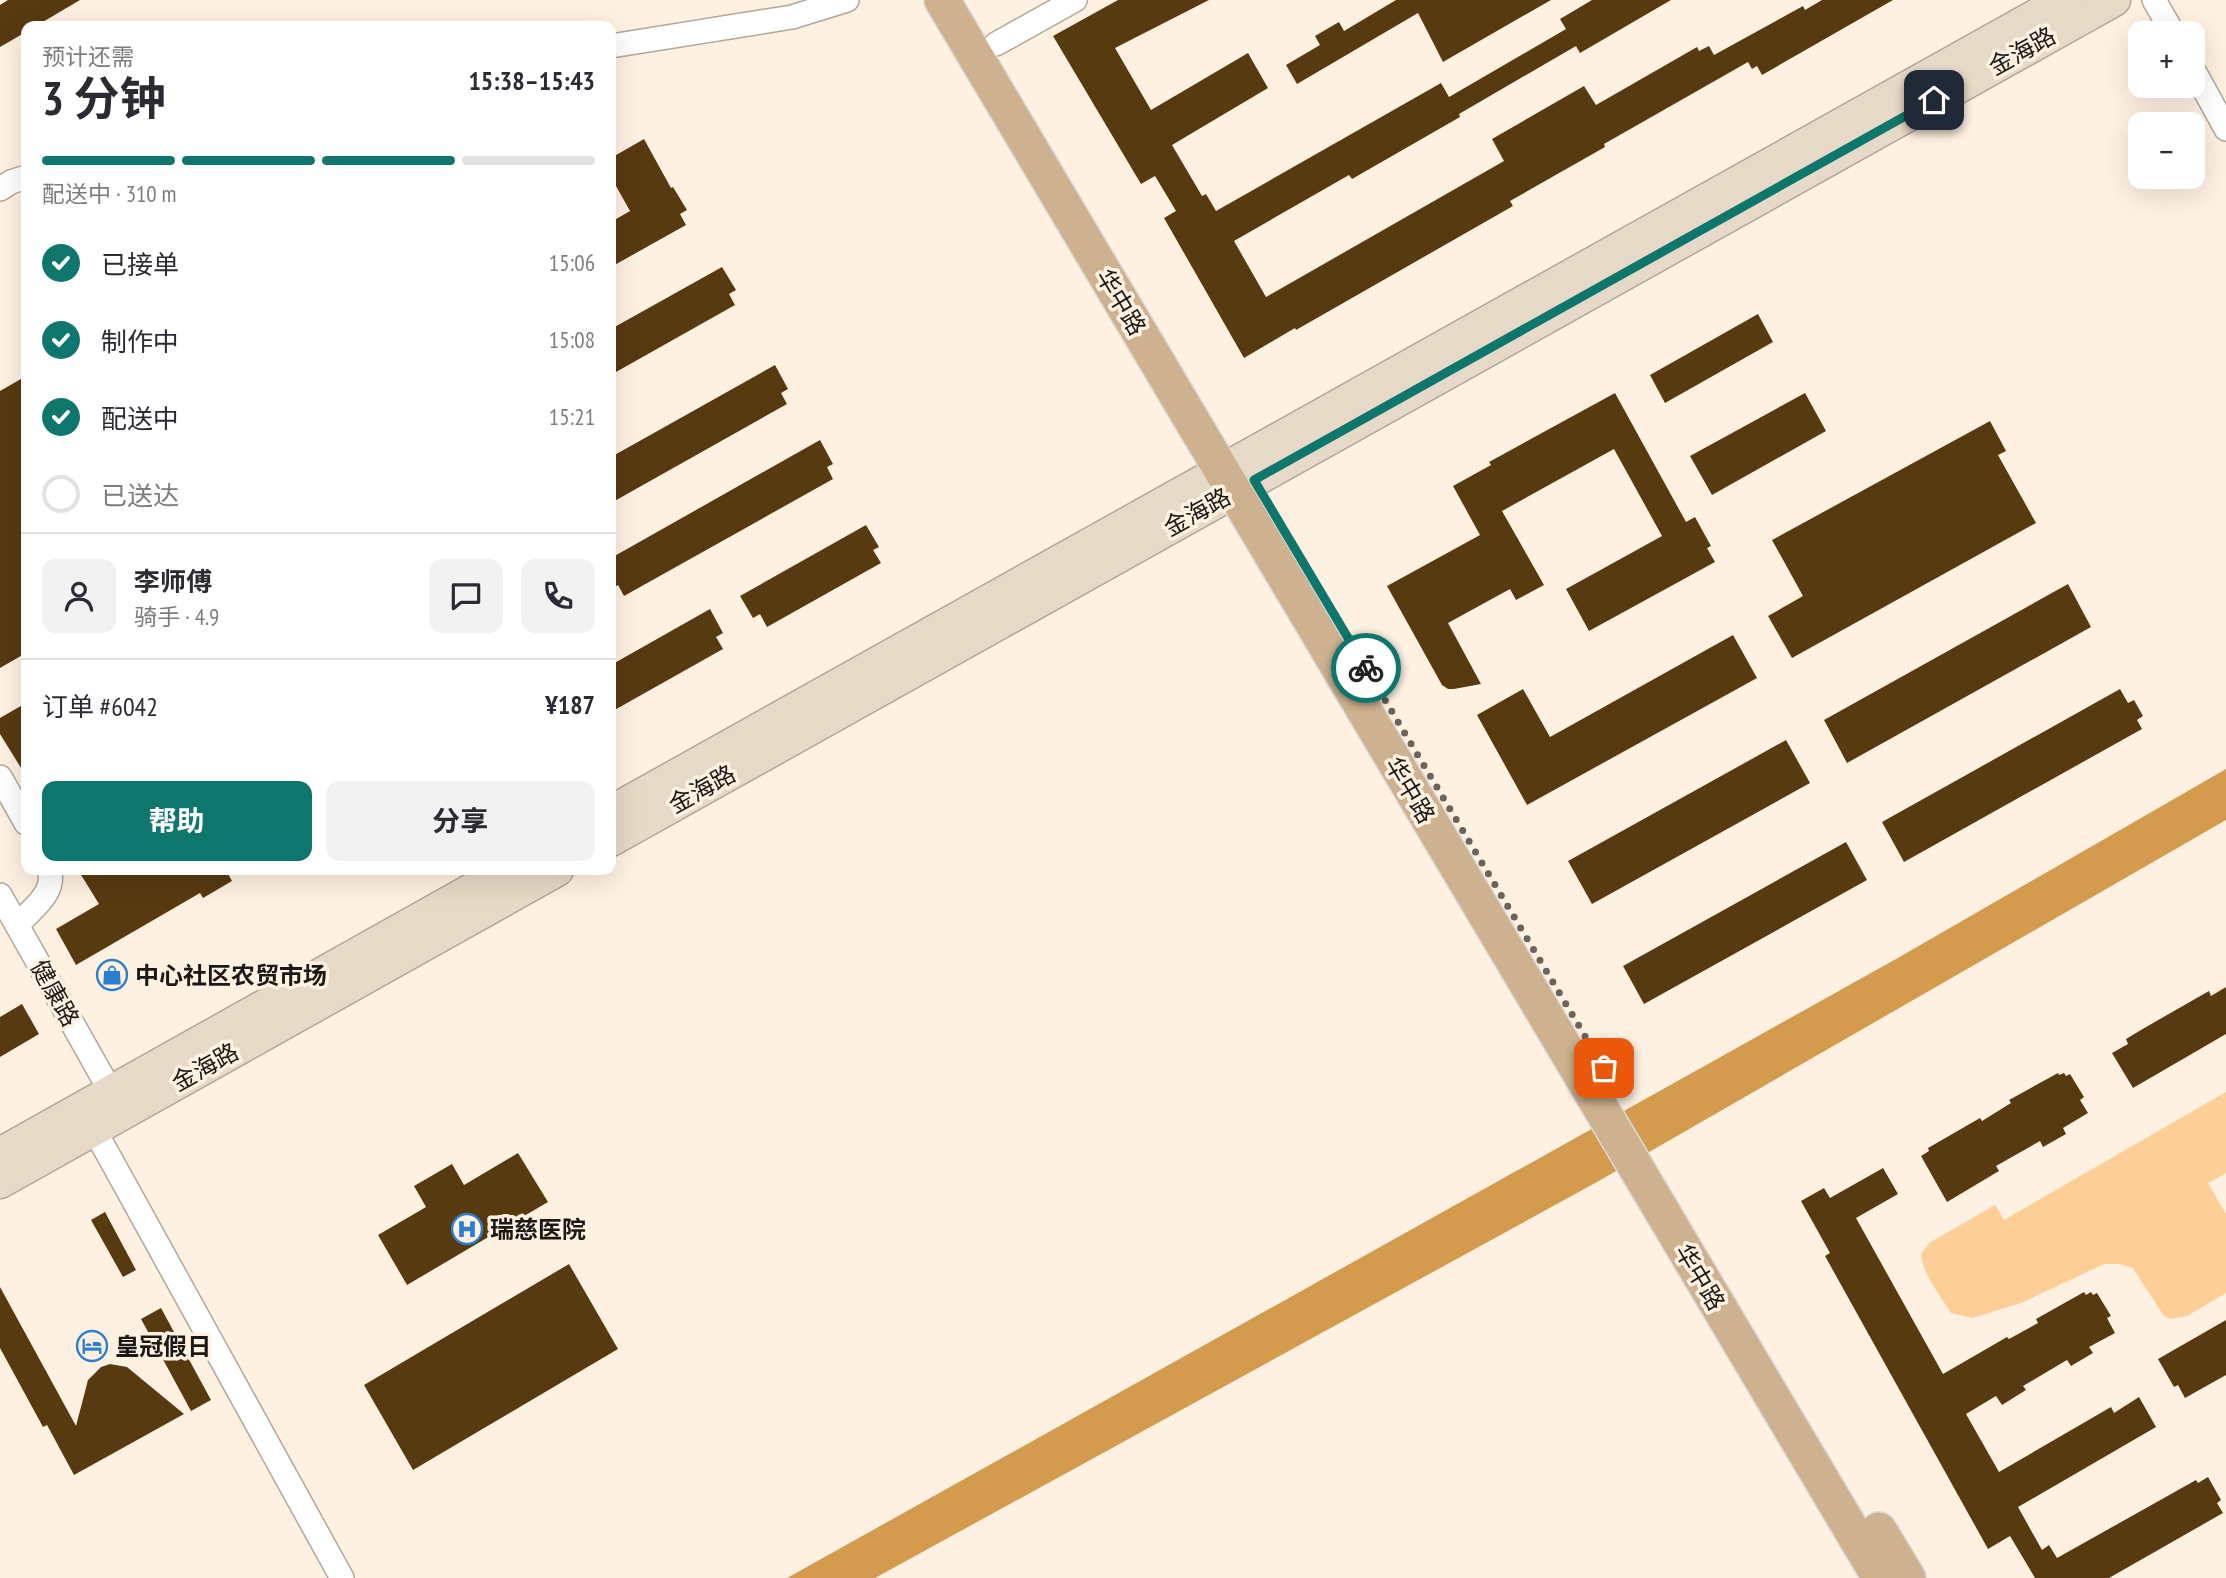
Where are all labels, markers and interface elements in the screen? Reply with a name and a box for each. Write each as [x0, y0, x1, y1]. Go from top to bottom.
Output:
street label: 金海路 [1983, 20, 2061, 82]
map controls [2128, 21, 2205, 189]
button: + [2128, 21, 2205, 98]
text: 预计还需 [42, 42, 134, 71]
text: 15:38–15:43 [468, 64, 595, 97]
text: 3 分钟 [42, 68, 165, 128]
pin [1904, 70, 1964, 130]
icon: home [1915, 81, 1953, 119]
button: − [2128, 112, 2205, 189]
text: 配送中 · 310 m [42, 179, 177, 208]
icon: check [42, 244, 80, 282]
text: 已接单 [101, 248, 179, 281]
text: 15:06 [549, 248, 595, 277]
street label: 华中路 [1089, 263, 1153, 341]
icon: check [42, 321, 80, 359]
text: 制作中 [101, 325, 179, 358]
text: 15:08 [549, 325, 595, 354]
icon: check [42, 398, 80, 436]
text: 配送中 [101, 402, 179, 435]
text: 15:21 [549, 402, 595, 431]
text: 已送达 [101, 479, 179, 512]
street label: 金海路 [1158, 481, 1236, 543]
button: person [42, 559, 116, 633]
button: chat [429, 559, 503, 633]
button: phone [521, 559, 595, 633]
text: 李师傅 [134, 565, 212, 598]
text: 骑手 · 4.9 [134, 602, 219, 631]
courier [1331, 633, 1401, 703]
icon: bike [1347, 649, 1385, 687]
text: ¥187 [545, 688, 595, 721]
text: 订单 #6042 [42, 690, 158, 723]
street label: 华中路 [1378, 751, 1442, 829]
street label: 金海路 [663, 758, 741, 820]
button: 帮助 [42, 781, 312, 861]
button: 分享 [326, 781, 595, 861]
street label: 健康路 [24, 954, 86, 1032]
shop icon: 中心社区农贸市场 [95, 958, 129, 992]
place label: 中心社区农贸市场 [135, 960, 327, 991]
street label: 金海路 [166, 1036, 244, 1098]
pin [1574, 1038, 1634, 1098]
icon: bag [1585, 1049, 1623, 1087]
hospital icon: 瑞慈医院 [450, 1212, 484, 1246]
place label: 瑞慈医院 [490, 1214, 586, 1245]
street label: 华中路 [1668, 1238, 1732, 1316]
hotel icon: 皇冠假日 [75, 1329, 109, 1363]
place label: 皇冠假日 [115, 1331, 211, 1362]

